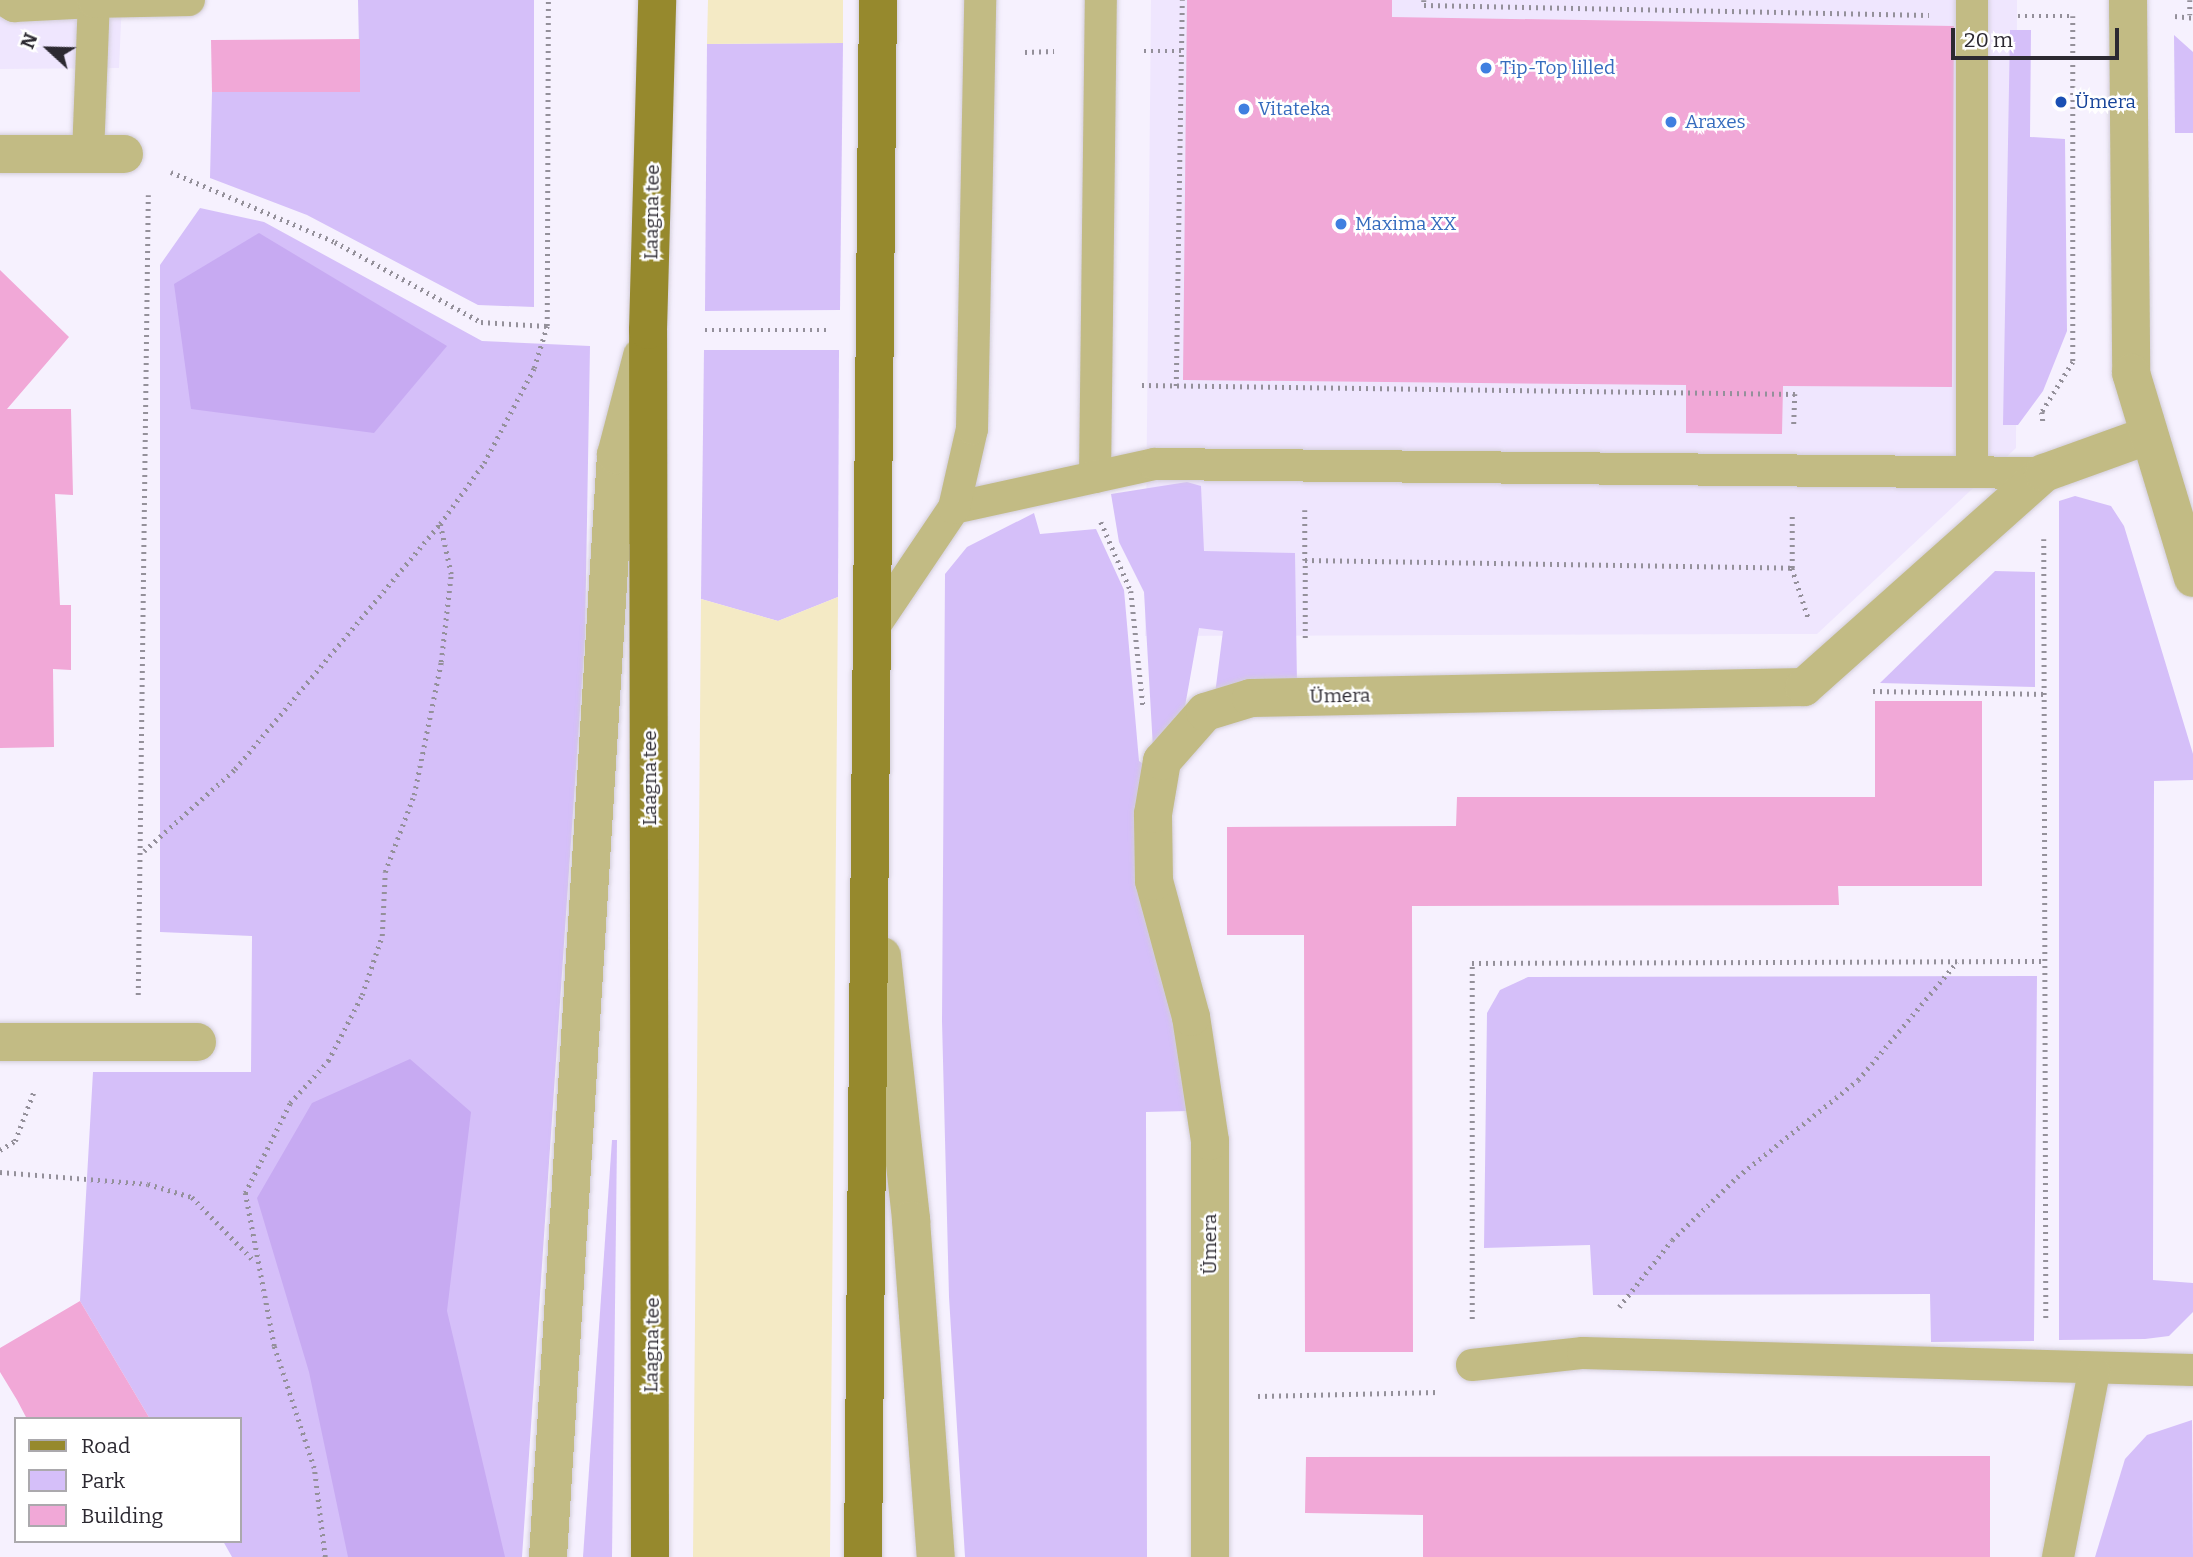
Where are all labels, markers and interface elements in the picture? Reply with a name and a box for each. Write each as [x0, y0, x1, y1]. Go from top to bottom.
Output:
north arrow [14, 14, 84, 84]
scale bar [1955, 14, 2123, 58]
text: 20 m [1964, 27, 2013, 53]
text: N [16, 30, 42, 52]
place label: Tip-Top lilled [1500, 57, 1615, 79]
marker: Tip-Top lilled [1478, 60, 1494, 76]
place label: Ümera [2075, 91, 2136, 113]
marker: Ümera [2053, 94, 2069, 110]
place label: Vitateka [1258, 98, 1331, 120]
marker: Vitateka [1236, 101, 1252, 117]
place label: Araxes [1685, 111, 1746, 133]
marker: Araxes [1663, 114, 1679, 130]
street label: Laagna tee [640, 164, 664, 260]
place label: Maxima XX [1355, 213, 1456, 235]
marker: Maxima XX [1333, 216, 1349, 232]
street label: Ümera [1309, 684, 1371, 708]
street label: Laagna tee [639, 730, 661, 826]
street label: Ümera [1199, 1214, 1221, 1274]
street label: Laagna tee [640, 1297, 664, 1393]
legend [14, 1417, 242, 1543]
text: Road [81, 1433, 130, 1459]
text: Park [81, 1468, 125, 1494]
text: Building [81, 1503, 163, 1529]

